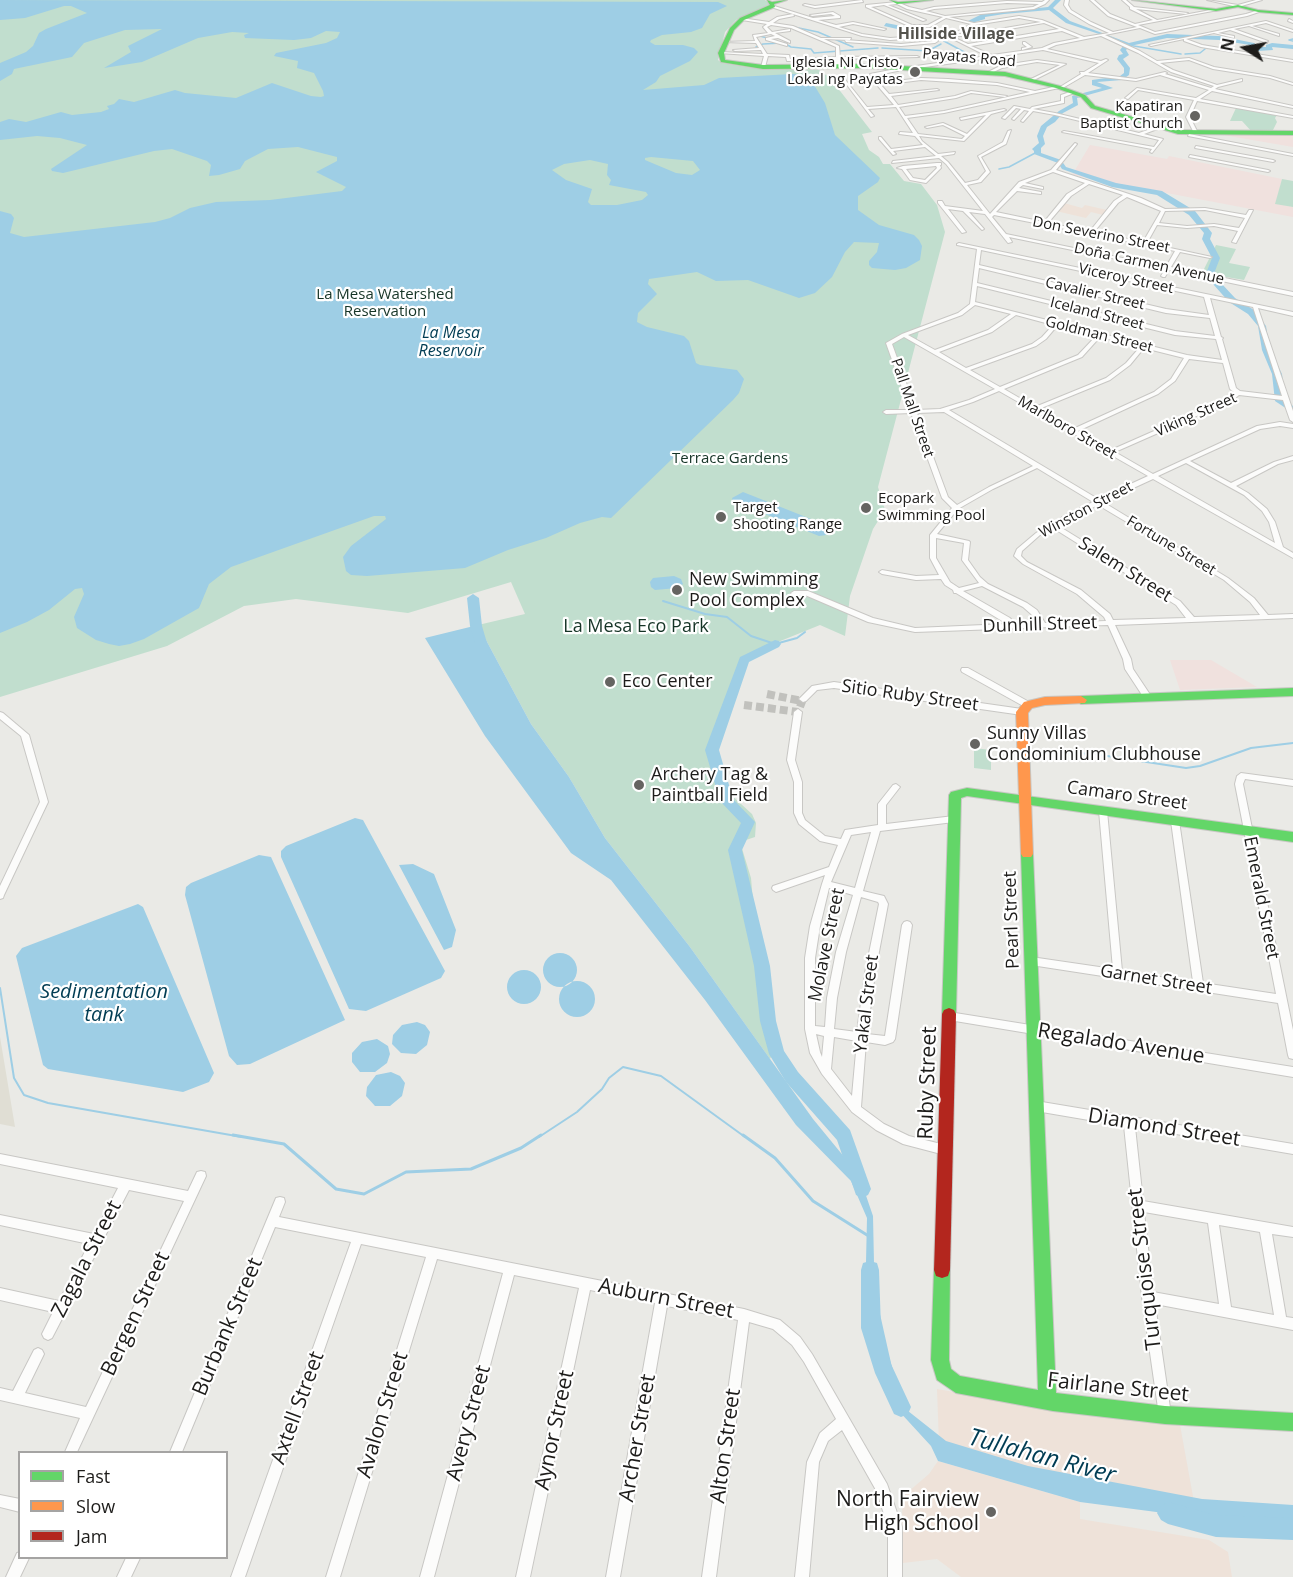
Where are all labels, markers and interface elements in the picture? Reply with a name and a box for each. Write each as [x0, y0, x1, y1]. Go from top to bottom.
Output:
north arrow [1215, 18, 1275, 78]
district label: Hillside Village [898, 24, 1014, 44]
text: N [1215, 36, 1239, 53]
street label: Payatas Road [922, 45, 1016, 71]
place label: Iglesia Ni Cristo, Lokal ng Payatas [787, 54, 903, 89]
marker: Iglesia Ni Cristo, Lokal ng Payatas [908, 65, 922, 79]
place label: Kapatiran Baptist Church [1080, 98, 1183, 133]
marker: Kapatiran Baptist Church [1188, 109, 1202, 123]
street label: Don Severino Street [1031, 213, 1171, 257]
street label: Doña Carmen Avenue [1072, 239, 1226, 289]
street label: Viceroy Street [1077, 260, 1175, 298]
street label: Cavalier Street [1044, 274, 1146, 314]
park label: La Mesa Watershed Reservation [316, 286, 454, 321]
street label: Iceland Street [1048, 294, 1146, 334]
street label: Goldman Street [1043, 313, 1155, 357]
water label: La Mesa Reservoir [418, 323, 484, 361]
street label: Pall Mall Street [887, 356, 937, 460]
street label: Viking Street [1152, 389, 1240, 441]
street label: Marlboro Street [1014, 392, 1120, 464]
park label: Terrace Gardens [672, 450, 788, 468]
street label: Winston Street [1036, 478, 1136, 542]
place label: Ecopark Swimming Pool [878, 490, 985, 525]
place label: Target Shooting Range [733, 499, 842, 534]
marker: Ecopark Swimming Pool [859, 501, 873, 515]
marker: Target Shooting Range [714, 510, 728, 524]
street label: Fortune Street [1123, 512, 1219, 580]
street label: Salem Street [1074, 533, 1176, 607]
place label: New Swimming Pool Complex [689, 569, 818, 612]
marker: New Swimming Pool Complex [670, 583, 684, 597]
street label: Dunhill Street [982, 612, 1098, 638]
park label: La Mesa Eco Park [563, 616, 709, 638]
place label: Eco Center [622, 671, 712, 693]
marker: Eco Center [603, 675, 617, 689]
street label: Sitio Ruby Street [840, 676, 980, 716]
place label: Sunny Villas Condominium Clubhouse [987, 723, 1201, 766]
marker: Sunny Villas Condominium Clubhouse [968, 737, 982, 751]
place label: Archery Tag & Paintball Field [651, 764, 768, 806]
street label: Camaro Street [1066, 777, 1188, 815]
marker: Archery Tag & Paintball Field [632, 778, 646, 792]
street label: Emerald Street [1239, 835, 1283, 961]
street label: Pearl Street [1000, 871, 1024, 969]
street label: Molave Street [804, 886, 850, 1004]
street label: Yakal Street [850, 954, 884, 1054]
street label: Garnet Street [1099, 960, 1213, 1000]
water label: Sedimentation tank [40, 980, 168, 1027]
street label: Regalado Avenue [1036, 1018, 1206, 1070]
street label: Ruby Street [913, 1026, 943, 1140]
street label: Diamond Street [1086, 1104, 1242, 1152]
street label: Turquoise Street [1123, 1187, 1167, 1351]
street label: Zagala Street [47, 1196, 127, 1322]
street label: Bergen Street [96, 1248, 176, 1380]
street label: Burbank Street [188, 1254, 268, 1400]
street label: Auburn Street [596, 1274, 736, 1324]
street label: Axtell Street [266, 1348, 330, 1468]
street label: Avalon Street [352, 1349, 414, 1481]
street label: Avery Street [441, 1362, 497, 1484]
street label: Aynor Street [530, 1368, 580, 1492]
street label: Fairlane Street [1046, 1368, 1190, 1408]
street label: Archer Street [614, 1372, 662, 1504]
street label: Alton Street [705, 1387, 747, 1505]
water label: Tullahan River [965, 1424, 1119, 1490]
legend [18, 1451, 228, 1559]
text: Fast [76, 1464, 110, 1488]
place label: North Fairview High School [836, 1487, 979, 1537]
text: Slow [76, 1494, 115, 1518]
marker: North Fairview High School [984, 1505, 998, 1519]
text: Jam [76, 1524, 108, 1548]

